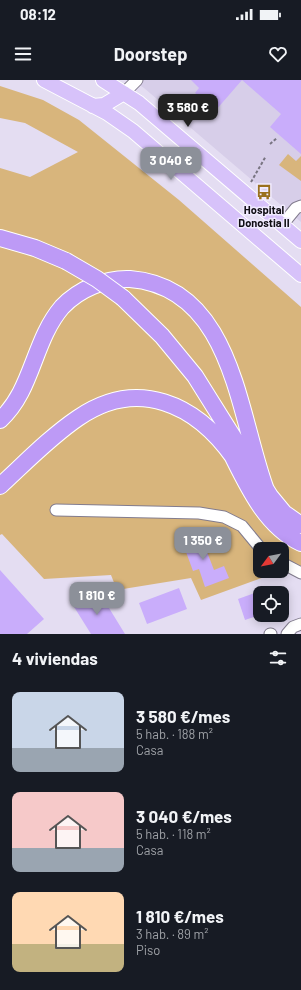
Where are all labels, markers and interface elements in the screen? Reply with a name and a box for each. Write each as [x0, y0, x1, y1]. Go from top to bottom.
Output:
text: 08:12 [20, 5, 56, 23]
icon: menu [12, 43, 34, 65]
text: Doorstep [114, 43, 187, 65]
icon: heart [267, 43, 289, 65]
pin: 3 580 € [151, 94, 225, 128]
text: 3 580 € [167, 99, 209, 115]
pin: 3 040 € [134, 147, 208, 181]
text: 3 040 € [149, 152, 193, 168]
bus stop icon: Hospital Donostia II [255, 183, 273, 201]
place label: Hospital Donostia II [238, 203, 290, 229]
pin: 1 350 € [166, 527, 240, 561]
text: 1 350 € [183, 532, 223, 548]
north arrow [253, 542, 289, 578]
map controls [253, 542, 289, 622]
pin: 1 810 € [60, 582, 134, 616]
button: locate [253, 586, 289, 622]
text: 1 810 € [79, 587, 115, 603]
icon: filters [267, 647, 289, 669]
text: 4 viviendas [12, 648, 98, 668]
text: 3 580 €/mes [136, 706, 230, 726]
icon: home [44, 708, 92, 756]
text: 5 hab. · 188 m² [136, 726, 213, 742]
text: Casa [136, 742, 163, 758]
text: 3 040 €/mes [136, 806, 232, 826]
icon: home [44, 808, 92, 856]
text: 5 hab. · 118 m² [136, 826, 211, 842]
text: Casa [136, 842, 163, 858]
text: 1 810 €/mes [136, 906, 224, 926]
icon: home [44, 908, 92, 956]
text: 3 hab. · 89 m² [136, 926, 208, 942]
text: Piso [136, 942, 160, 958]

